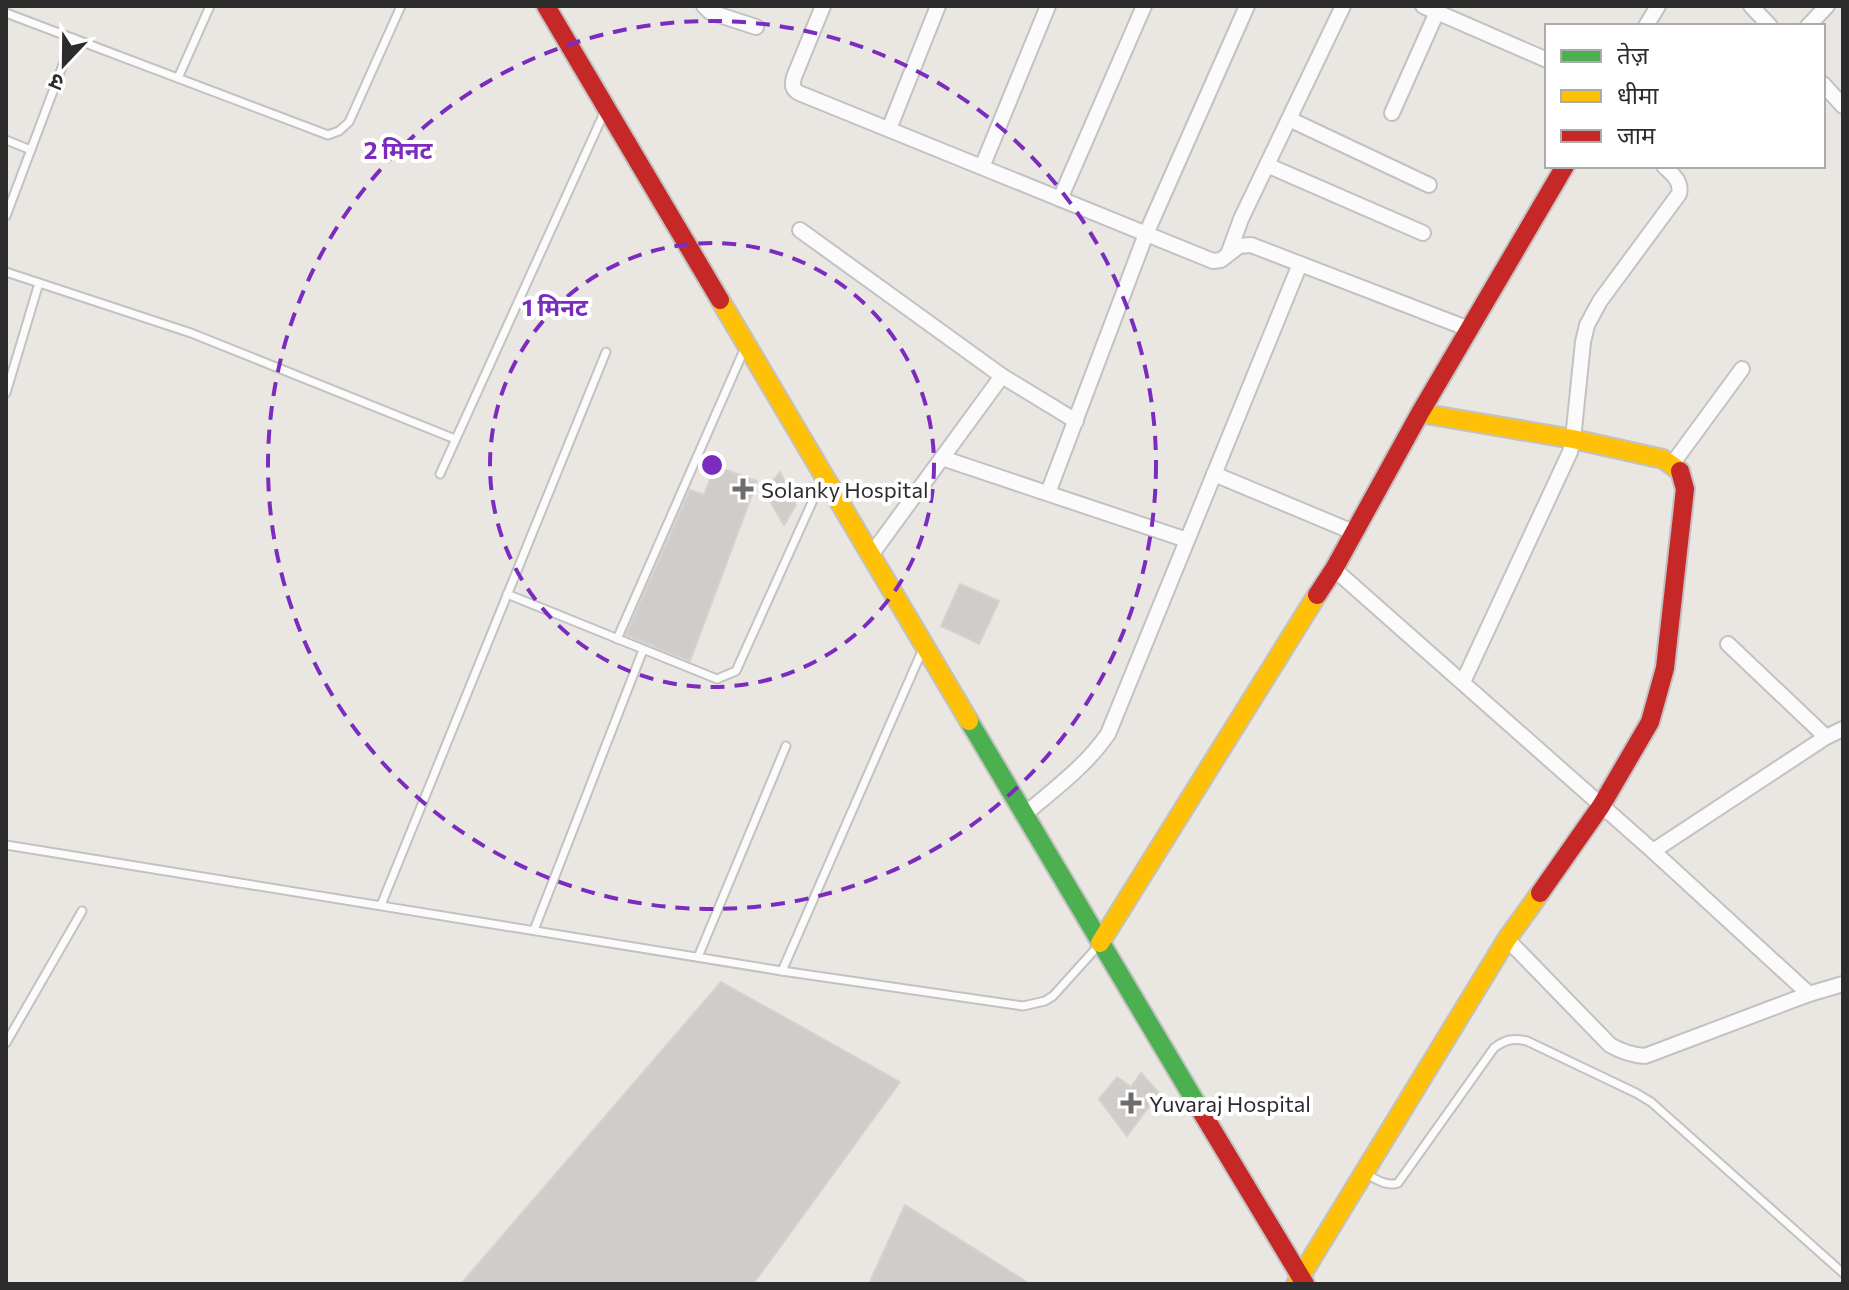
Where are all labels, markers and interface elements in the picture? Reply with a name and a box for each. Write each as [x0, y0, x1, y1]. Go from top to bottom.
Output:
north arrow [24, 24, 104, 104]
legend [1545, 24, 1825, 168]
text: तेज़ [1617, 40, 1650, 69]
text: उ [44, 68, 67, 98]
text: धीमा [1617, 80, 1659, 109]
text: जाम [1617, 120, 1656, 149]
text: 2 मिनट [364, 135, 433, 164]
text: 1 मिनट [522, 292, 589, 321]
centre of rings [698, 451, 726, 479]
place label: Solanky Hospital [761, 476, 928, 503]
marker: Solanky Hospital [732, 478, 754, 500]
place label: Yuvaraj Hospital [1149, 1090, 1311, 1117]
marker: Yuvaraj Hospital [1120, 1092, 1142, 1114]

